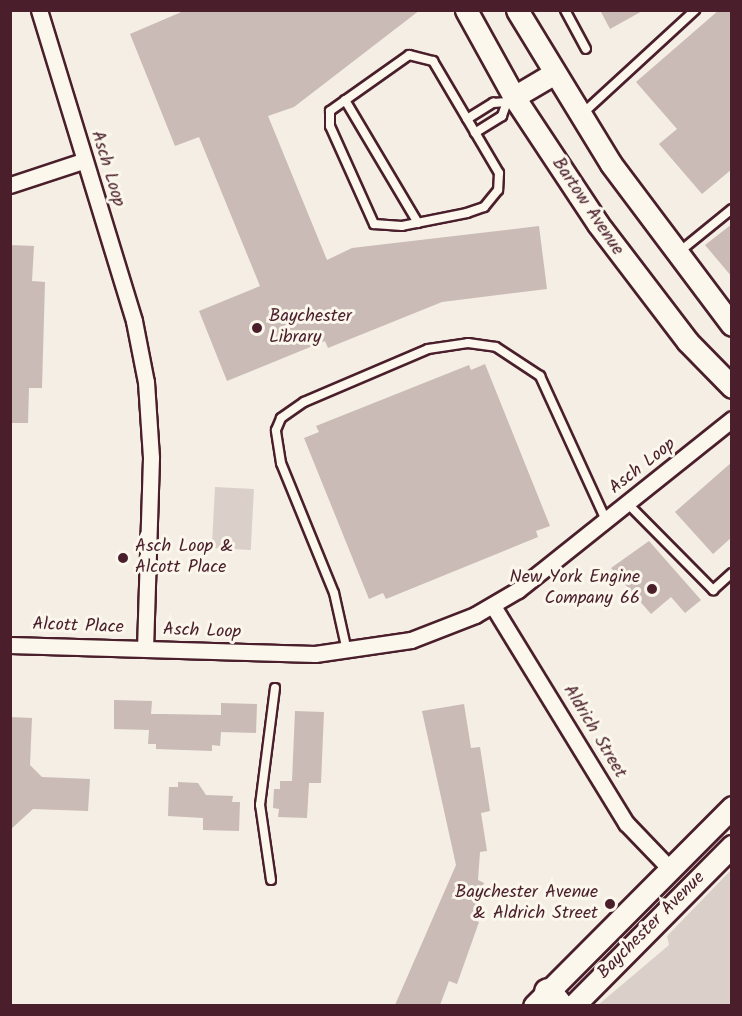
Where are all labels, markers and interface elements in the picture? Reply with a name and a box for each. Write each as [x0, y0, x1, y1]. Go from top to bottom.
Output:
street label: Asch Loop [85, 128, 129, 210]
street label: Bartow Avenue [546, 154, 628, 260]
place label: Baychester Library [269, 307, 352, 350]
marker: Baychester Library [250, 321, 264, 335]
street label: Asch Loop [606, 434, 680, 500]
place label: Asch Loop & Alcott Place [135, 537, 233, 580]
marker: Asch Loop & Alcott Place [116, 551, 130, 565]
place label: New York Engine Company 66 [510, 568, 640, 610]
marker: New York Engine Company 66 [645, 582, 659, 596]
street label: Alcott Place [32, 615, 124, 639]
street label: Asch Loop [163, 620, 241, 644]
street label: Aldrich Street [558, 681, 630, 783]
street label: Baychester Avenue [594, 868, 710, 984]
place label: Baychester Avenue & Aldrich Street [455, 883, 598, 926]
marker: Baychester Avenue & Aldrich Street [603, 897, 617, 911]

